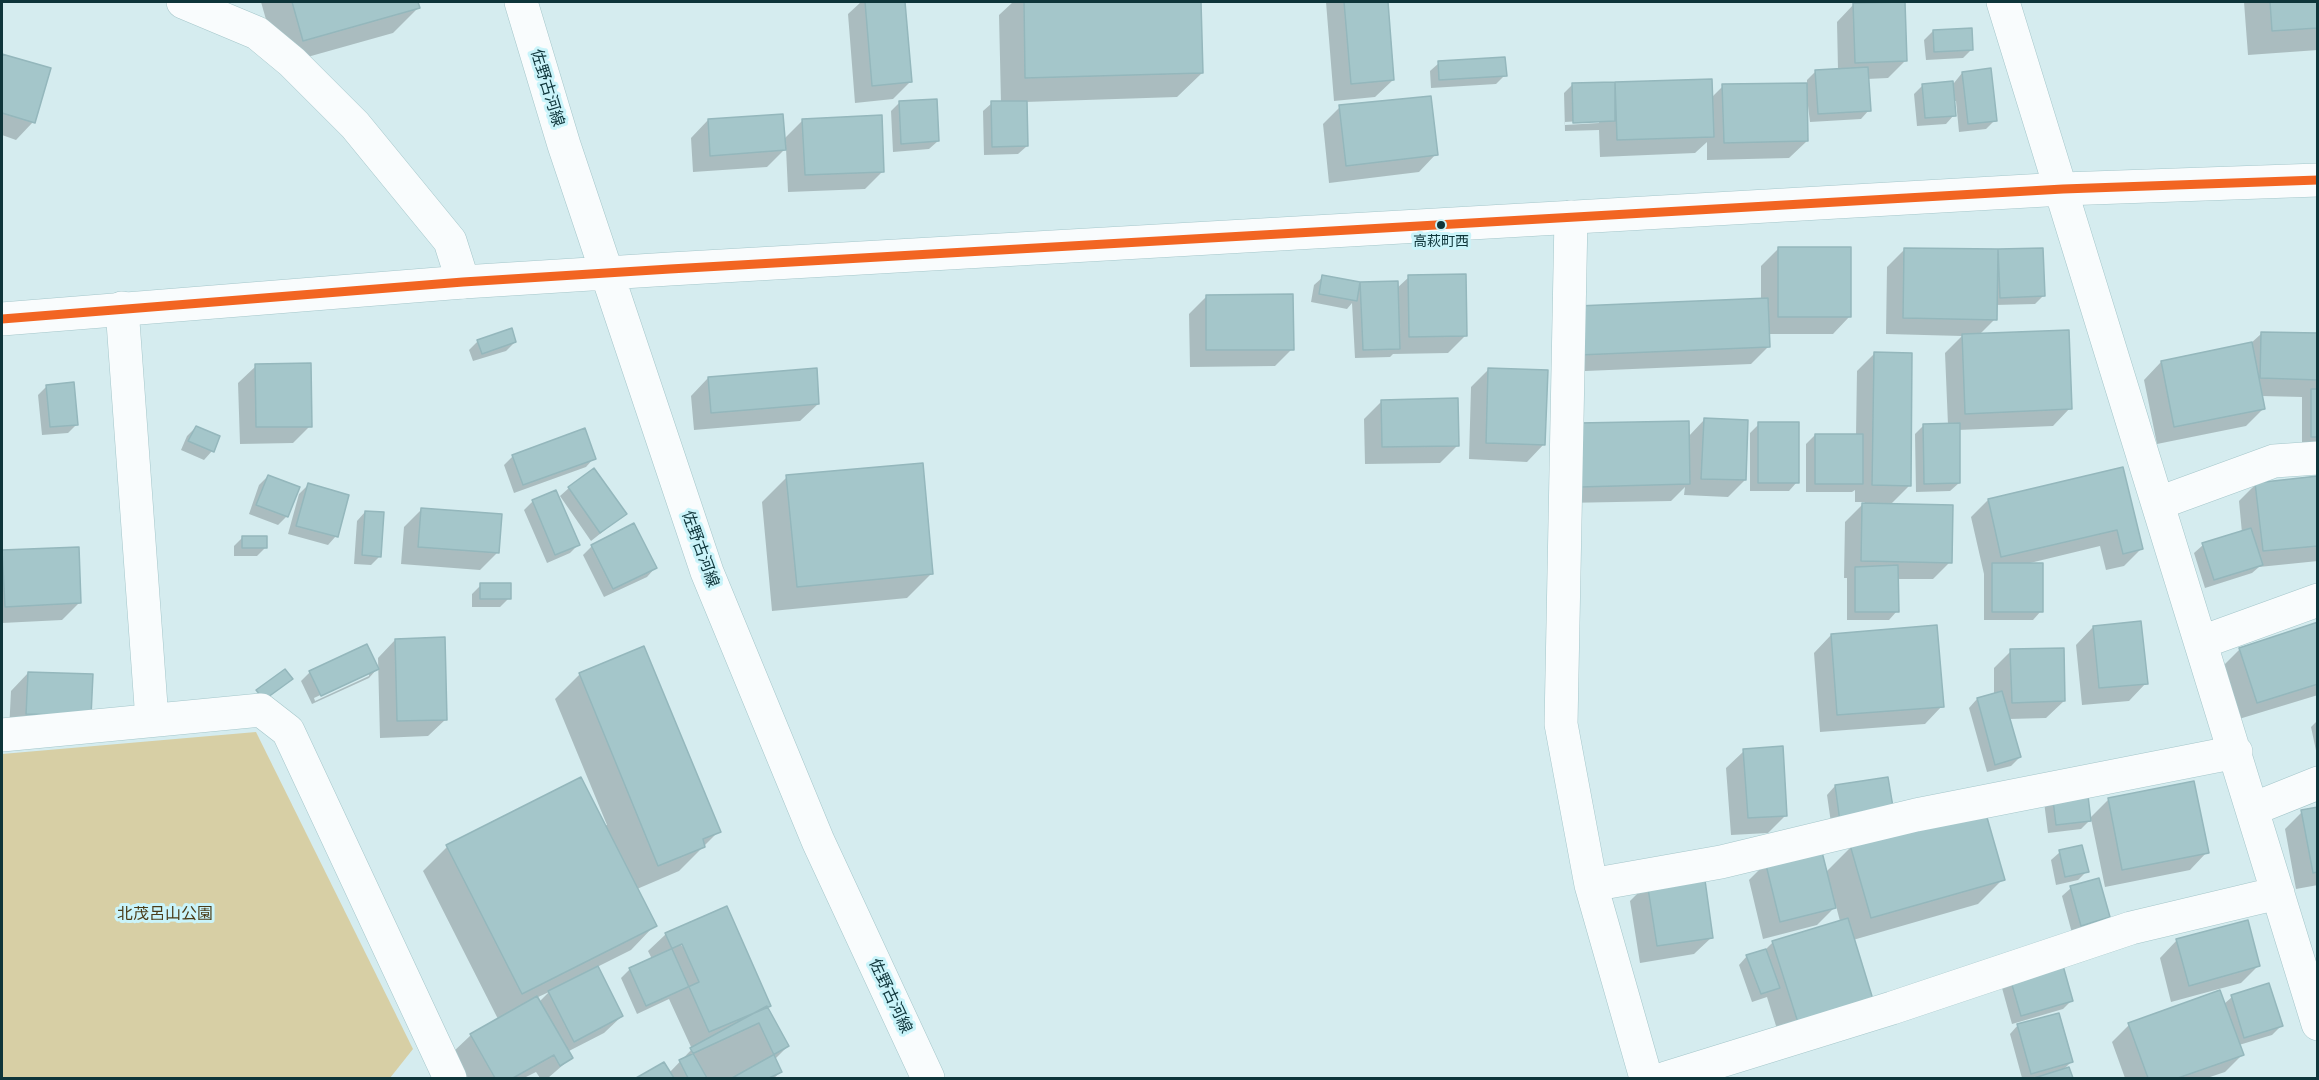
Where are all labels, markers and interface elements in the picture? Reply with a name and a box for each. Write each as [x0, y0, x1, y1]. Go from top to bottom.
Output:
street label: 佐野古河線 [526, 47, 568, 129]
marker: 高萩町西 [1435, 219, 1447, 231]
place label: 高萩町西 [1413, 234, 1469, 250]
street label: 佐野古河線 [677, 508, 723, 590]
park label: 北茂呂山公園 [117, 904, 213, 924]
street label: 佐野古河線 [864, 956, 916, 1036]

